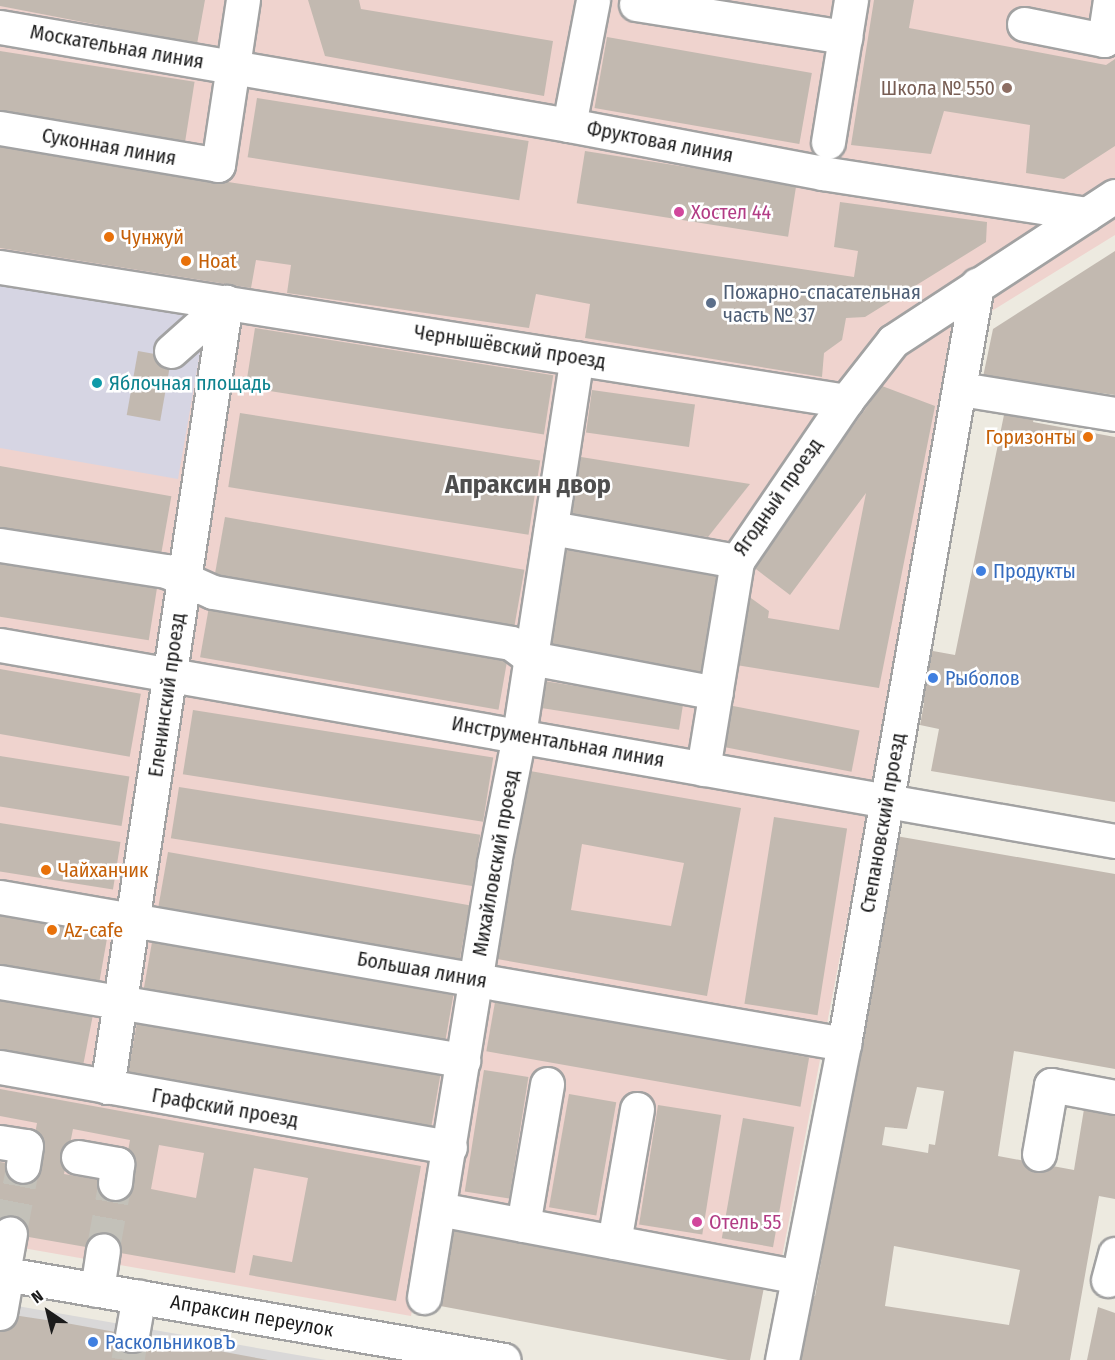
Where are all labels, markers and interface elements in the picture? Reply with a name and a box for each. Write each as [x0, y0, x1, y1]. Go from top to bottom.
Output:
street label: Москательная линия [28, 20, 206, 74]
place label: Школа № 550 [881, 76, 995, 100]
marker: Школа № 550 [1000, 81, 1014, 95]
street label: Фруктовая линия [585, 116, 735, 168]
street label: Суконная линия [40, 123, 178, 171]
place label: Хостел 44 [691, 200, 771, 224]
marker: Хостел 44 [672, 205, 686, 219]
place label: Чунжуй [121, 225, 184, 249]
marker: Чунжуй [102, 230, 116, 244]
place label: Hoat [198, 249, 237, 273]
marker: Hoat [179, 254, 193, 268]
place label: Пожарно-спасательная часть № 37 [723, 280, 921, 327]
marker: Пожарно-спасательная часть № 37 [704, 296, 718, 310]
street label: Чернышёвский проезд [412, 320, 608, 374]
place label: Яблочная площадь [109, 371, 271, 395]
marker: Яблочная площадь [90, 376, 104, 390]
place label: Горизонты [986, 425, 1076, 449]
marker: Горизонты [1081, 430, 1095, 444]
street label: Ягодный проезд [729, 434, 827, 560]
district label: Апраксин двор [445, 469, 611, 501]
place label: Продукты [993, 559, 1076, 583]
marker: Продукты [974, 564, 988, 578]
street label: Еленинский проезд [144, 611, 190, 779]
place label: Рыболов [945, 666, 1020, 690]
marker: Рыболов [926, 671, 940, 685]
street label: Инструментальная линия [450, 711, 666, 773]
street label: Степановский проезд [855, 731, 911, 915]
street label: Михайловский проезд [468, 768, 524, 958]
place label: Чайханчик [58, 858, 148, 882]
marker: Чайханчик [39, 863, 53, 877]
place label: Az-cafe [64, 918, 123, 942]
marker: Az-cafe [45, 923, 59, 937]
street label: Большая линия [355, 947, 489, 993]
street label: Графский проезд [150, 1083, 300, 1133]
place label: Отель 55 [709, 1210, 781, 1234]
marker: Отель 55 [690, 1215, 704, 1229]
north arrow [18, 1282, 78, 1342]
text: N [28, 1286, 47, 1307]
street label: Апраксин переулок [169, 1290, 335, 1342]
place label: РаскольниковЪ [105, 1330, 235, 1354]
marker: РаскольниковЪ [86, 1335, 100, 1349]

